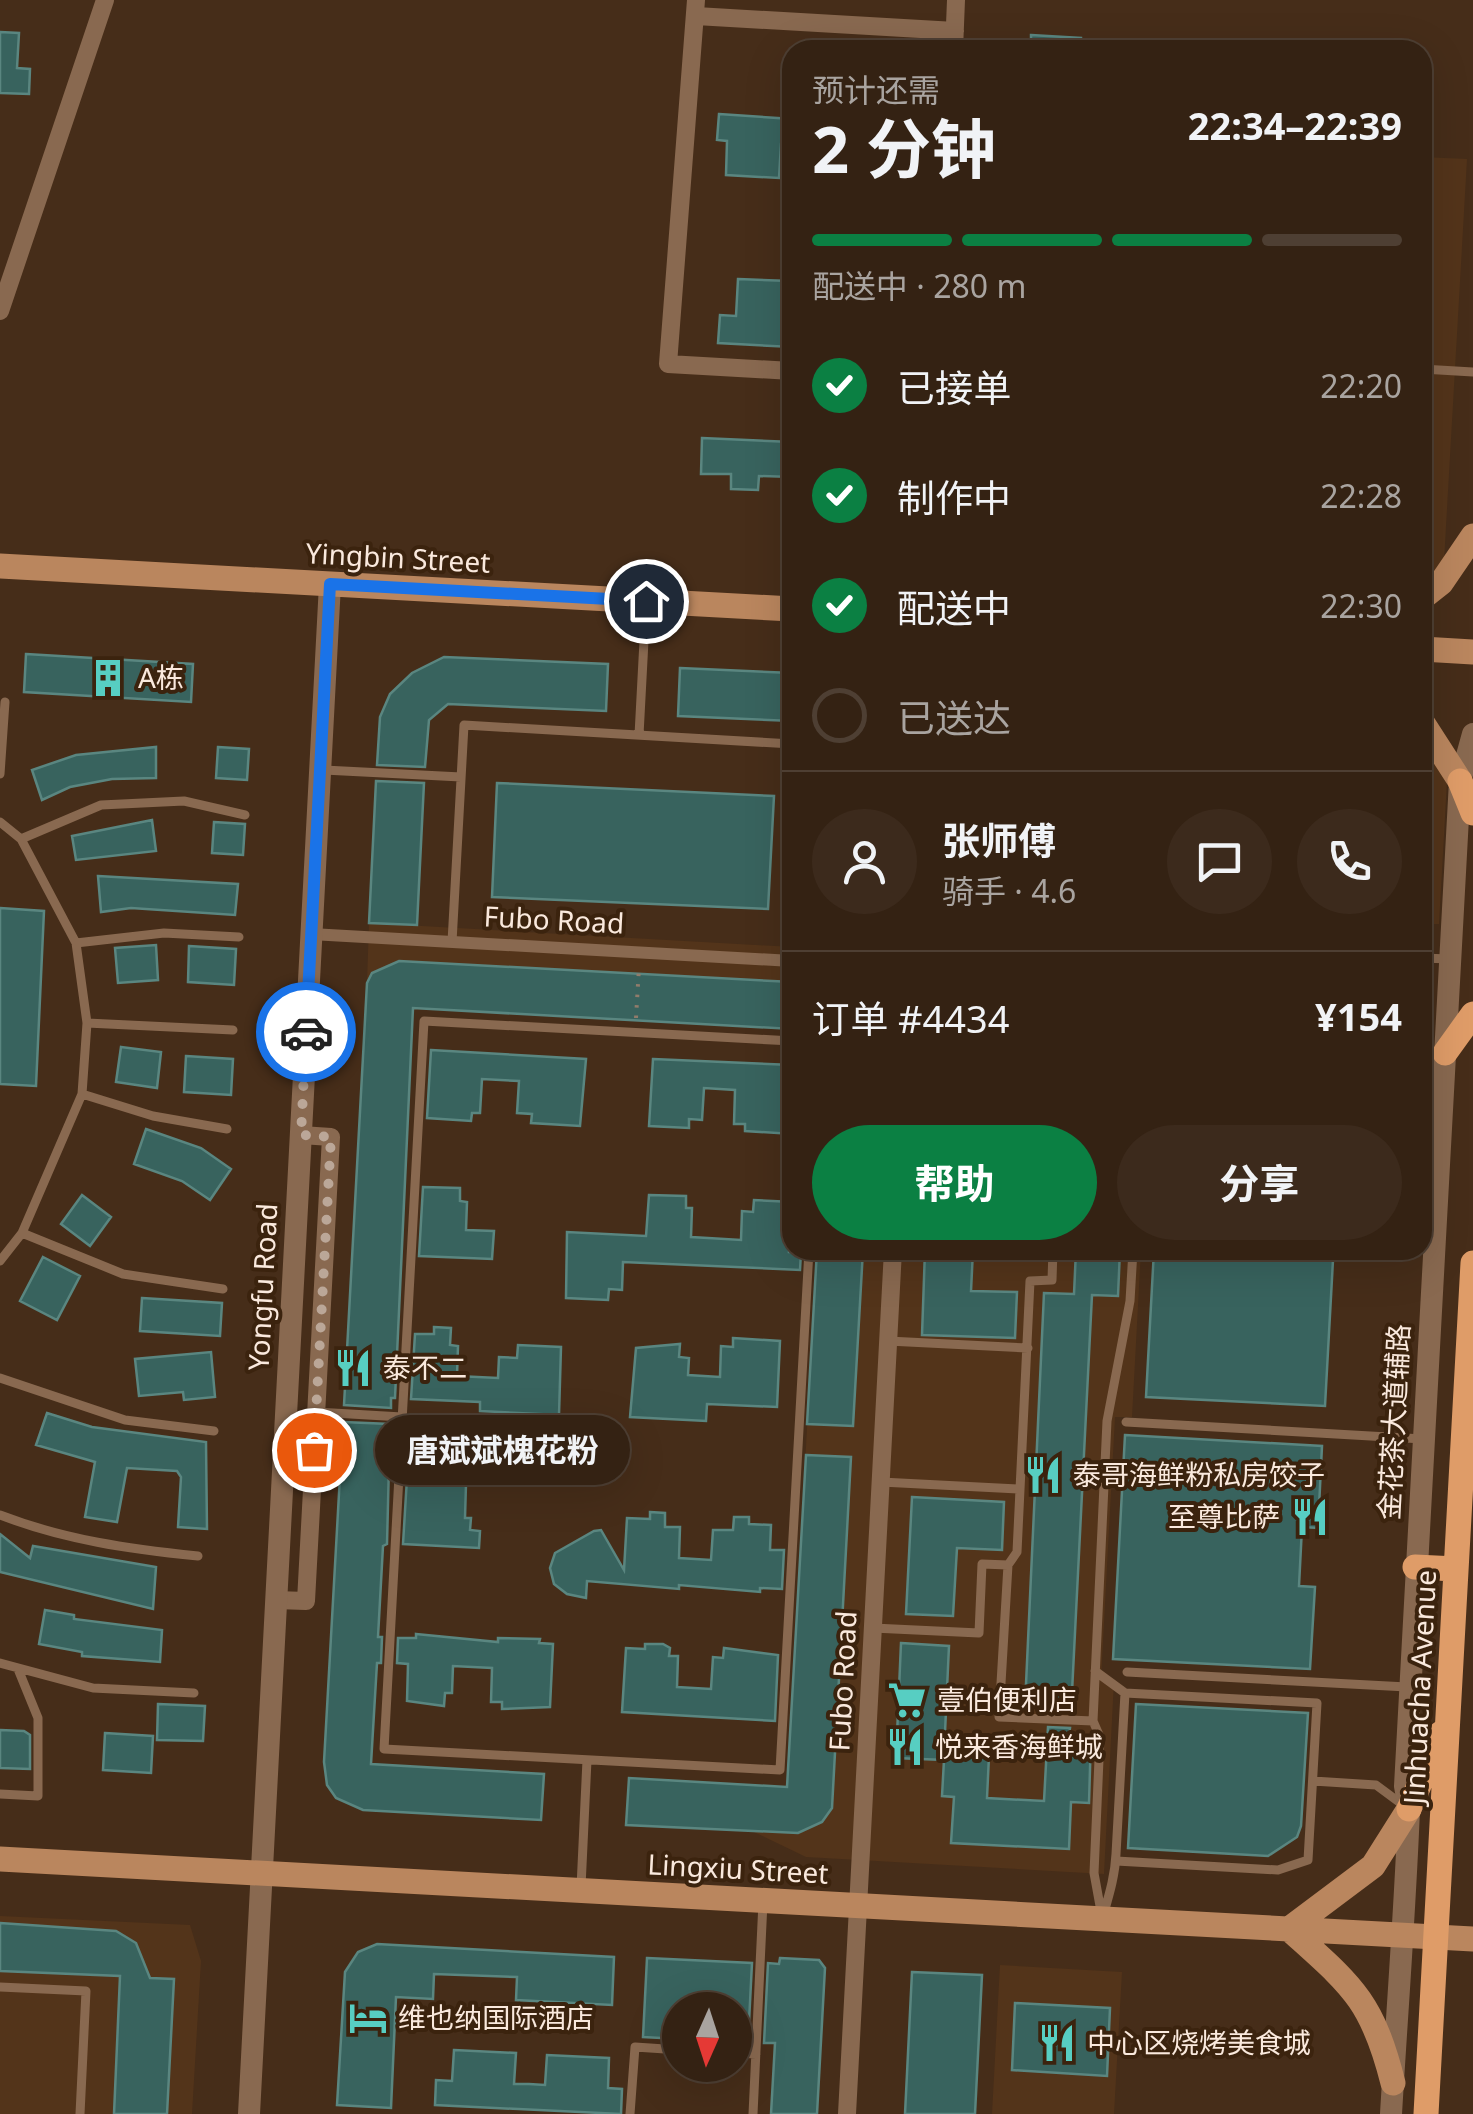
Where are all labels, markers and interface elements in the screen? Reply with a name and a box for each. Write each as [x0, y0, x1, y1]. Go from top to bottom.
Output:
text: 预计还需 [812, 68, 940, 111]
text: 22:34–22:39 [1188, 99, 1402, 151]
text: 2 分钟 [812, 104, 996, 192]
text: 配送中 · 280 m [812, 264, 1026, 307]
icon: check [812, 358, 867, 413]
text: 已接单 [897, 361, 1011, 413]
text: 22:20 [1320, 364, 1402, 407]
icon: check [812, 468, 867, 523]
text: 制作中 [897, 471, 1011, 523]
text: 22:28 [1320, 474, 1402, 517]
street label: Yingbin Street [305, 533, 491, 581]
pin [604, 559, 689, 644]
icon: home [619, 574, 674, 629]
icon: check [812, 578, 867, 633]
text: 配送中 [897, 581, 1011, 633]
text: 22:30 [1320, 584, 1402, 627]
building icon: A栋 [87, 657, 129, 699]
place label: A栋 [138, 658, 184, 696]
text: 已送达 [897, 691, 1011, 743]
button: person [812, 809, 917, 914]
button: chat [1167, 809, 1272, 914]
button: phone [1297, 809, 1402, 914]
text: 张师傅 [942, 814, 1056, 866]
text: 骑手 · 4.6 [942, 869, 1076, 912]
street label: Fubo Road [483, 896, 625, 942]
courier [256, 982, 356, 1082]
text: ¥154 [1315, 990, 1402, 1042]
text: 订单 #4434 [812, 992, 1009, 1044]
icon: car [279, 1005, 334, 1060]
button: 帮助 [812, 1125, 1097, 1240]
button: 分享 [1117, 1125, 1402, 1240]
street label: Yongfu Road [239, 1202, 285, 1372]
street label: 金花茶大道辅路 [1369, 1323, 1417, 1521]
restaurant icon: 泰不二 [332, 1347, 374, 1389]
place label: 泰不二 [383, 1348, 467, 1386]
pin [272, 1408, 357, 1493]
callout: 唐斌斌槐花粉 [374, 1415, 629, 1485]
icon: bag [287, 1423, 342, 1478]
text: 唐斌斌槐花粉 [406, 1428, 599, 1471]
restaurant icon: 泰哥海鲜粉私房饺子 [1022, 1454, 1064, 1496]
place label: 泰哥海鲜粉私房饺子 [1073, 1455, 1325, 1493]
restaurant icon: 至尊比萨 [1289, 1496, 1331, 1538]
place label: 至尊比萨 [1168, 1497, 1280, 1535]
street label: Jinhuacha Avenue [1394, 1569, 1444, 1808]
street label: Fubo Road [819, 1610, 865, 1752]
supermarket icon: 壹伯便利店 [886, 1679, 928, 1721]
place label: 壹伯便利店 [937, 1680, 1077, 1718]
restaurant icon: 悦来香海鲜城 [884, 1726, 926, 1768]
place label: 悦来香海鲜城 [935, 1727, 1103, 1765]
street label: Lingxiu Street [647, 1844, 830, 1892]
north arrow [662, 1992, 752, 2082]
map controls [662, 1992, 752, 2082]
hotel icon: 维也纳国际酒店 [347, 1997, 389, 2039]
place label: 维也纳国际酒店 [398, 1998, 594, 2036]
restaurant icon: 中心区烧烤美食城 [1036, 2022, 1078, 2064]
place label: 中心区烧烤美食城 [1087, 2023, 1311, 2061]

